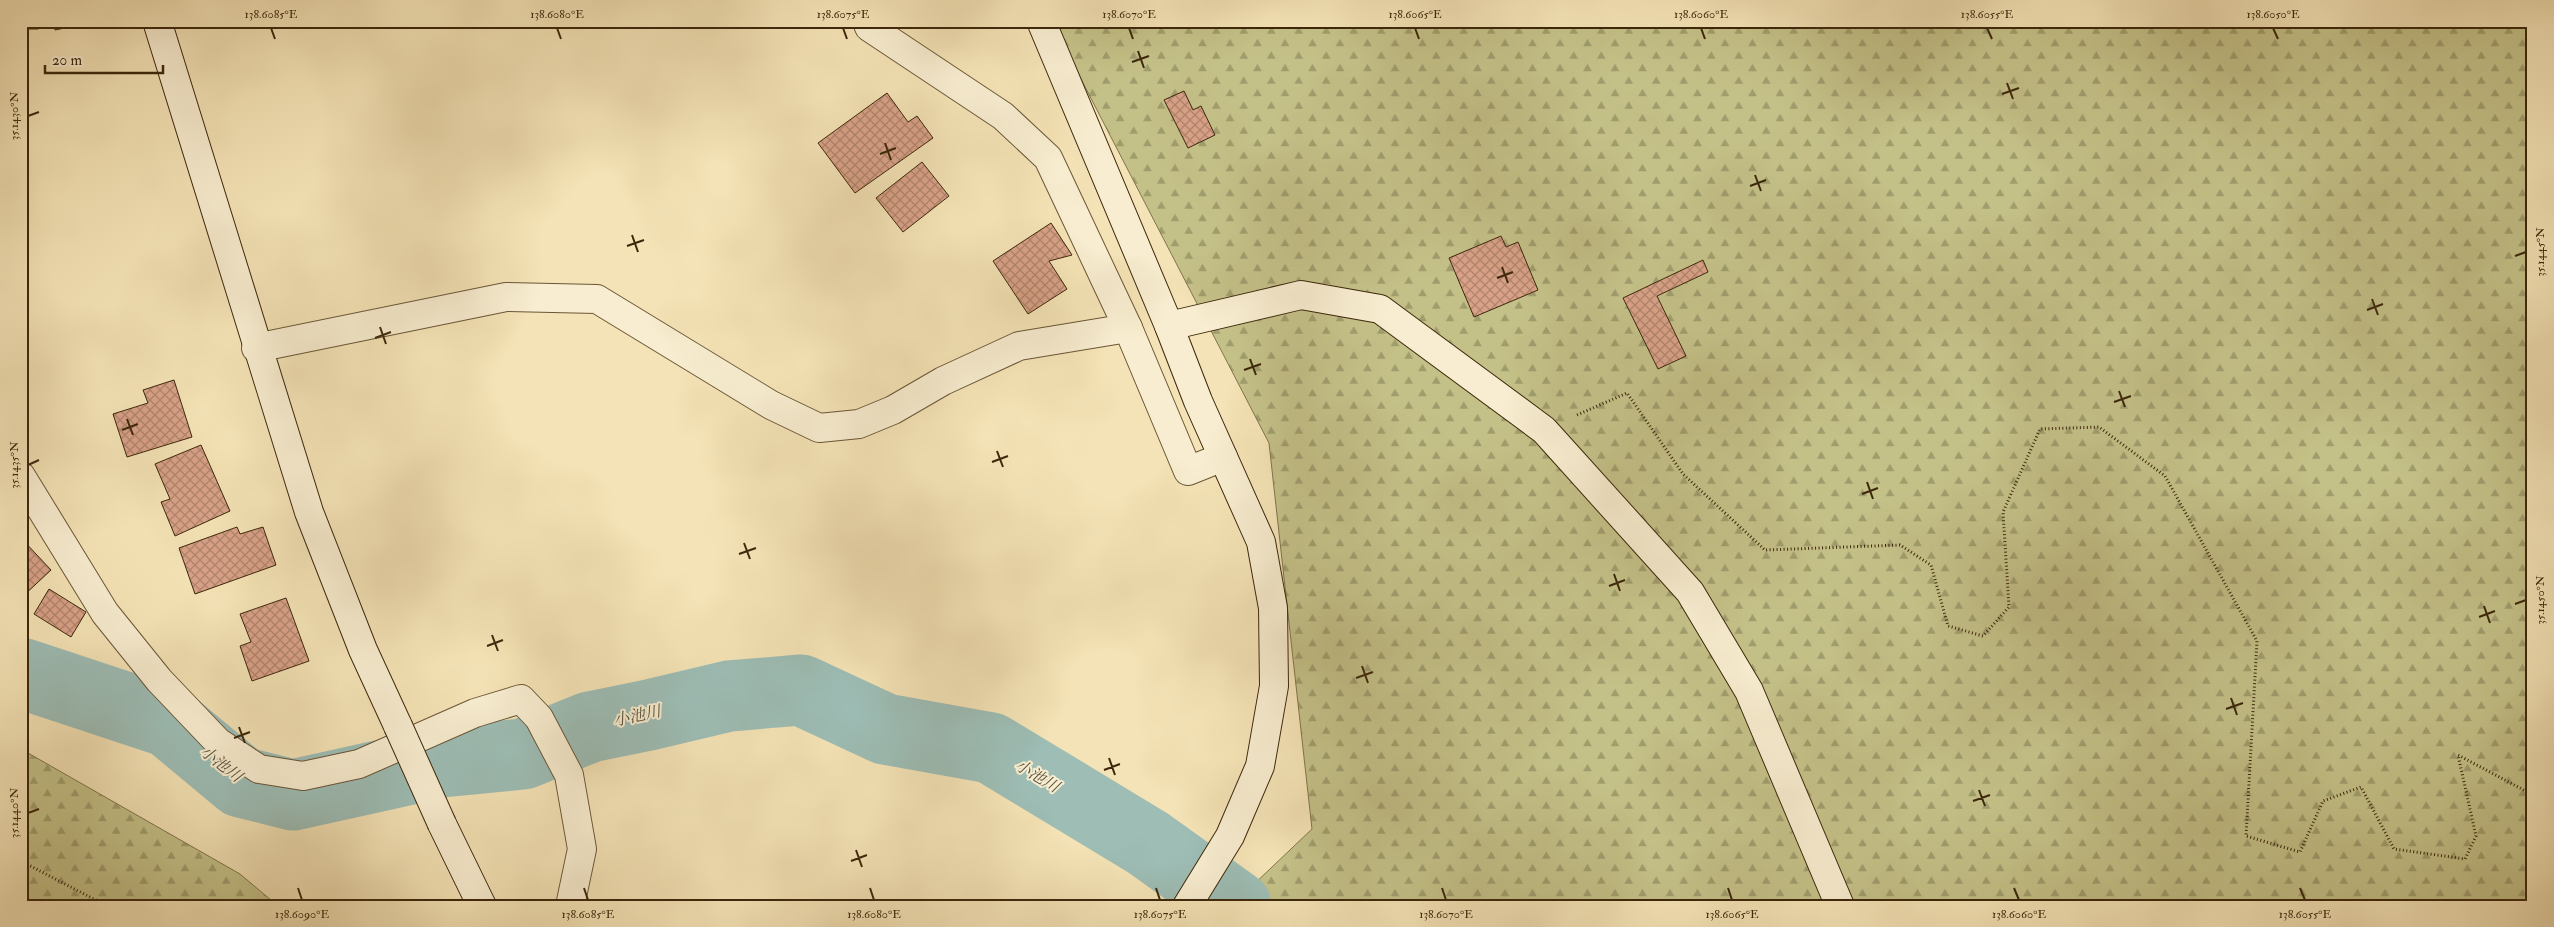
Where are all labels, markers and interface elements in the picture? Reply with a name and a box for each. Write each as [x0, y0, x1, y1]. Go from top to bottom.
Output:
text: 138.6085°E [245, 7, 298, 22]
text: 138.6080°E [530, 7, 584, 22]
text: 138.6075°E [817, 7, 870, 22]
text: 138.6070°E [1102, 7, 1156, 22]
text: 138.6065°E [1388, 7, 1442, 22]
text: 138.6060°E [1674, 7, 1728, 22]
text: 138.6055°E [1961, 7, 2014, 22]
text: 138.6050°E [2246, 7, 2300, 22]
scale bar [45, 42, 162, 74]
text: 20 m [52, 51, 82, 70]
text: 35.1430°N [7, 92, 22, 140]
text: 35.1445°N [2533, 227, 2548, 277]
text: 35.1435°N [7, 441, 22, 489]
text: 35.1450°N [2533, 575, 2548, 625]
water label: 小池川 [611, 701, 665, 731]
water label: 小池川 [196, 741, 248, 788]
water label: 小池川 [1011, 755, 1064, 798]
text: 35.1440°N [7, 788, 22, 838]
text: 138.6090°E [275, 907, 329, 922]
text: 138.6085°E [562, 907, 615, 922]
text: 138.6080°E [847, 907, 901, 922]
text: 138.6075°E [1134, 907, 1187, 922]
text: 138.6070°E [1419, 907, 1473, 922]
text: 138.6065°E [1705, 907, 1759, 922]
text: 138.6060°E [1992, 907, 2046, 922]
text: 138.6055°E [2279, 907, 2332, 922]

